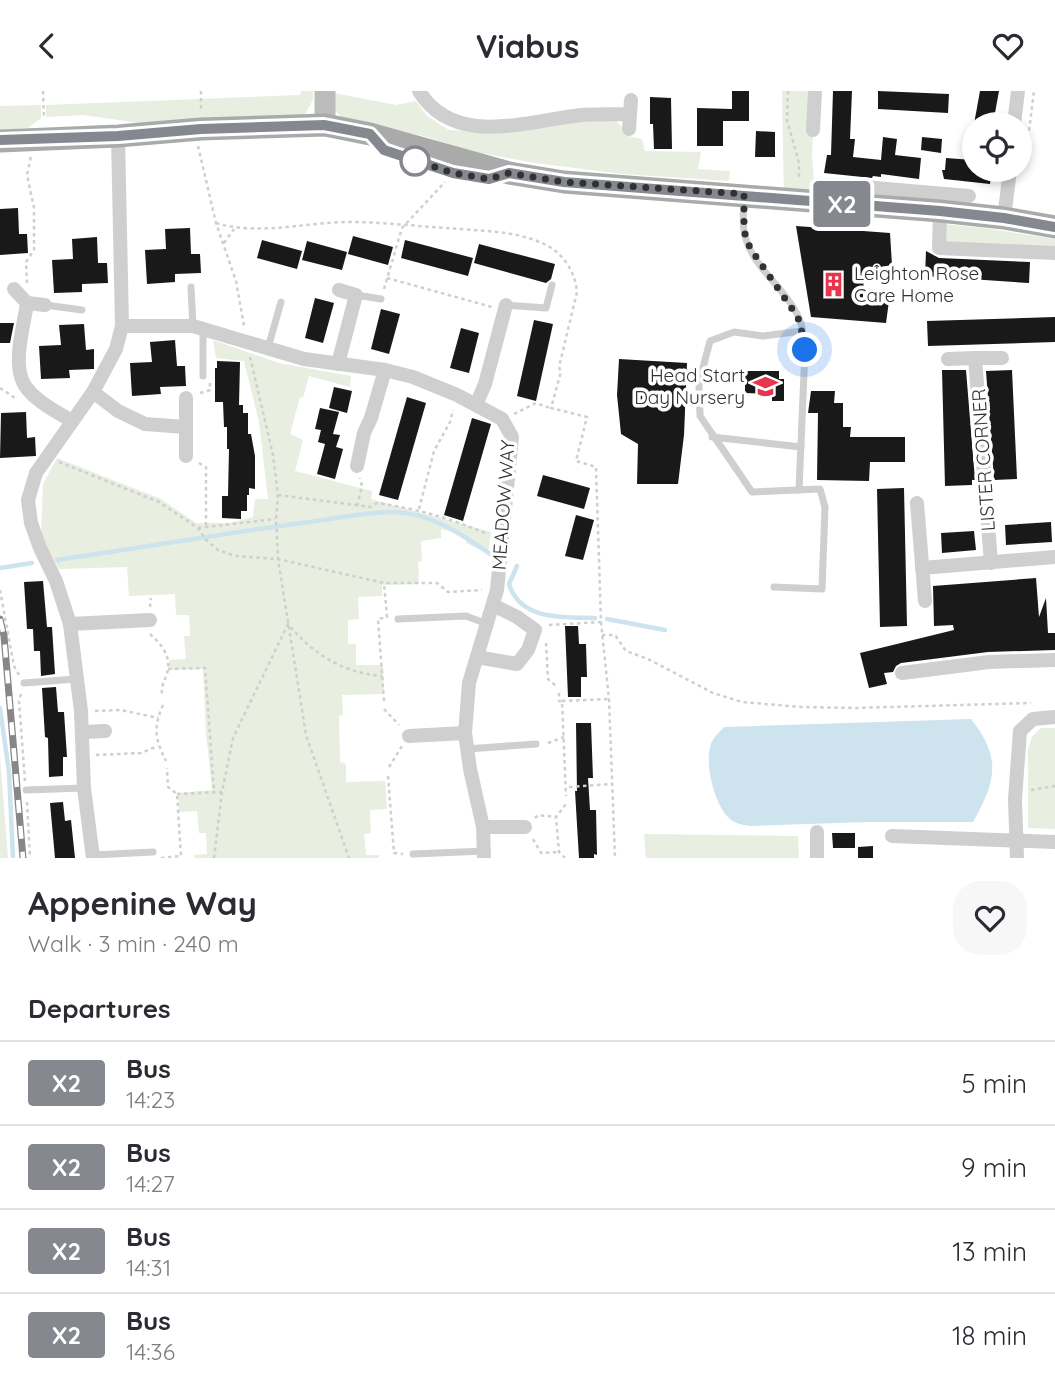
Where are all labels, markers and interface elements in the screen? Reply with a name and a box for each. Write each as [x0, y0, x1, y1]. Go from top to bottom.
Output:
text: Viabus [476, 26, 579, 66]
icon: back [28, 27, 66, 65]
icon: heart [989, 27, 1027, 65]
map controls [962, 112, 1032, 182]
button: locate [962, 112, 1032, 182]
unlabelled marker [400, 146, 430, 176]
line badge: X2 [810, 181, 874, 227]
text: X2 [827, 189, 857, 219]
place label: Leighton Rose Care Home [854, 261, 979, 307]
building icon: Leighton Rose Care Home [820, 270, 848, 298]
your location [787, 332, 822, 367]
place label: Head Start Day Nursery [634, 363, 745, 409]
school or university icon: Head Start Day Nursery [751, 372, 779, 400]
street label: LISTER CORNER [966, 388, 1000, 532]
street label: MEADOW WAY [486, 439, 520, 571]
button: heart [953, 881, 1027, 955]
text: Appenine Way [28, 882, 257, 923]
text: Walk · 3 min · 240 m [28, 929, 239, 958]
text: Departures [28, 992, 171, 1025]
text: Bus [126, 1052, 171, 1085]
text: 5 min [961, 1067, 1027, 1100]
text: X2 [52, 1068, 81, 1098]
text: 14:23 [126, 1085, 175, 1114]
text: Bus [126, 1136, 171, 1169]
text: 9 min [961, 1151, 1027, 1184]
text: X2 [52, 1152, 81, 1182]
text: 14:27 [126, 1169, 175, 1198]
text: Bus [126, 1220, 171, 1253]
text: 13 min [952, 1235, 1027, 1268]
text: X2 [52, 1236, 81, 1266]
text: 14:31 [126, 1253, 171, 1282]
text: Bus [126, 1304, 171, 1337]
text: 18 min [952, 1319, 1027, 1352]
text: X2 [52, 1320, 81, 1350]
text: 14:36 [126, 1337, 175, 1366]

